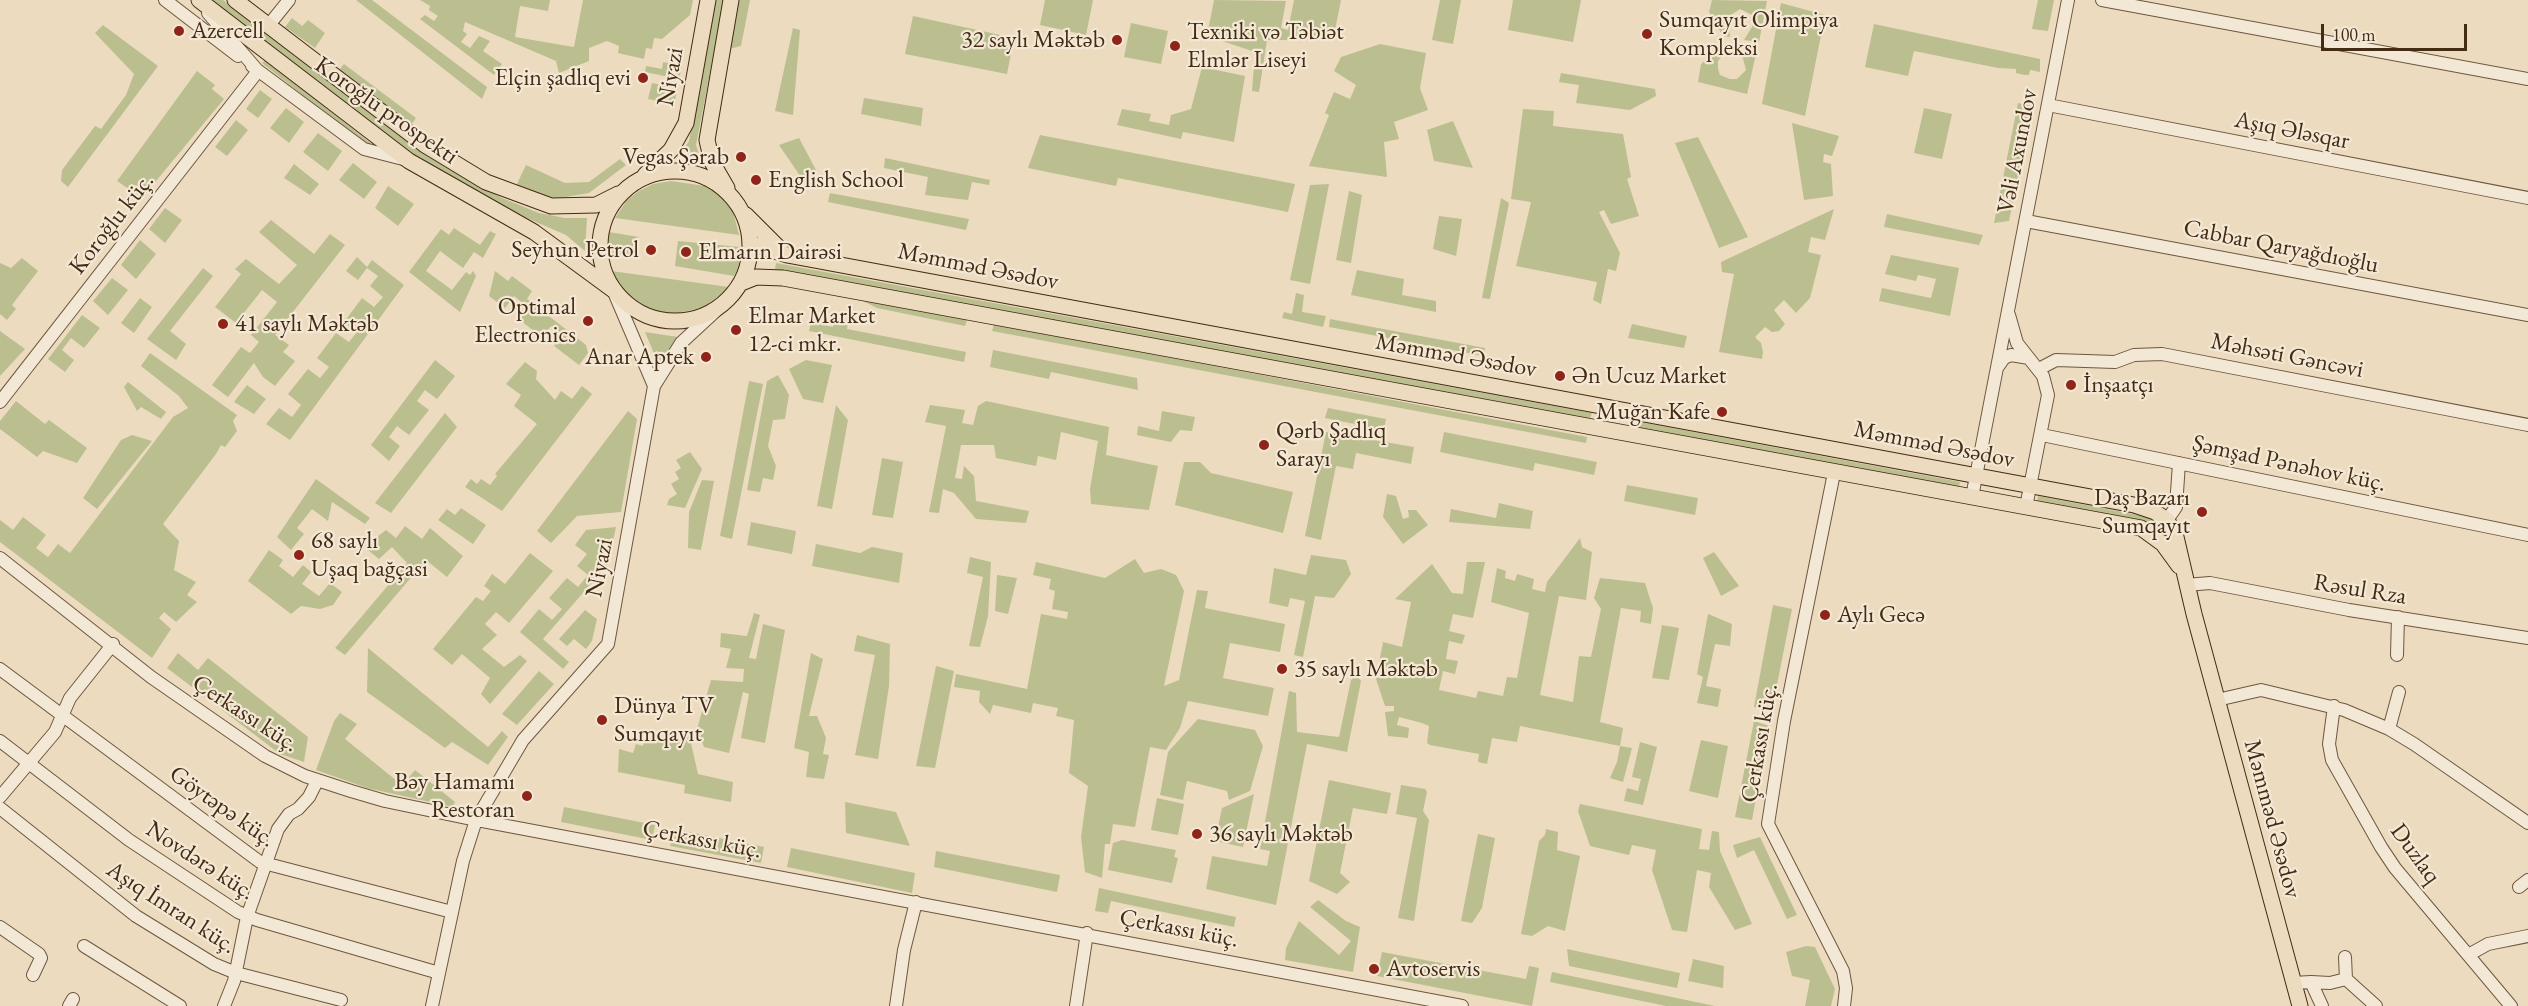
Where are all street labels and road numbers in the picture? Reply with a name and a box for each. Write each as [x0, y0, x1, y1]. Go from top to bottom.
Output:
street label: Niyazi [652, 45, 690, 109]
street label: Koroğlu prospekti [309, 51, 463, 171]
street label: Vəli Axundov [1992, 86, 2044, 216]
street label: Aşıq Ələsqar [2232, 106, 2352, 156]
street label: Koroğlu küç. [63, 167, 161, 281]
street label: Cabbar Qaryağdıoğlu [2181, 214, 2381, 280]
street label: Məmməd Əsədov [895, 237, 1061, 297]
street label: Məhsəti Gəncəvi [2208, 327, 2366, 385]
street label: Məmməd Əsədov [1373, 328, 1539, 384]
street label: Məmməd Əsədov [1851, 415, 2017, 475]
street label: Şəmşad Pənəhov küç. [2189, 429, 2389, 499]
street label: Niyazi [580, 536, 620, 600]
street label: Rəsul Rza [2312, 568, 2408, 612]
street label: Çerkassı küç. [187, 669, 303, 759]
street label: Çerkassı küç. [1735, 681, 1785, 805]
street label: Məmməd Əsədov [2237, 736, 2307, 902]
street label: Göytəpə küç. [163, 760, 281, 854]
street label: Çerkassı küç. [640, 814, 764, 866]
street label: Novdərə küç. [140, 815, 260, 907]
street label: Duzlaq [2383, 818, 2447, 890]
street label: Aşıq İmran küç. [101, 855, 241, 961]
street label: Çerkassı küç. [1117, 903, 1241, 955]

